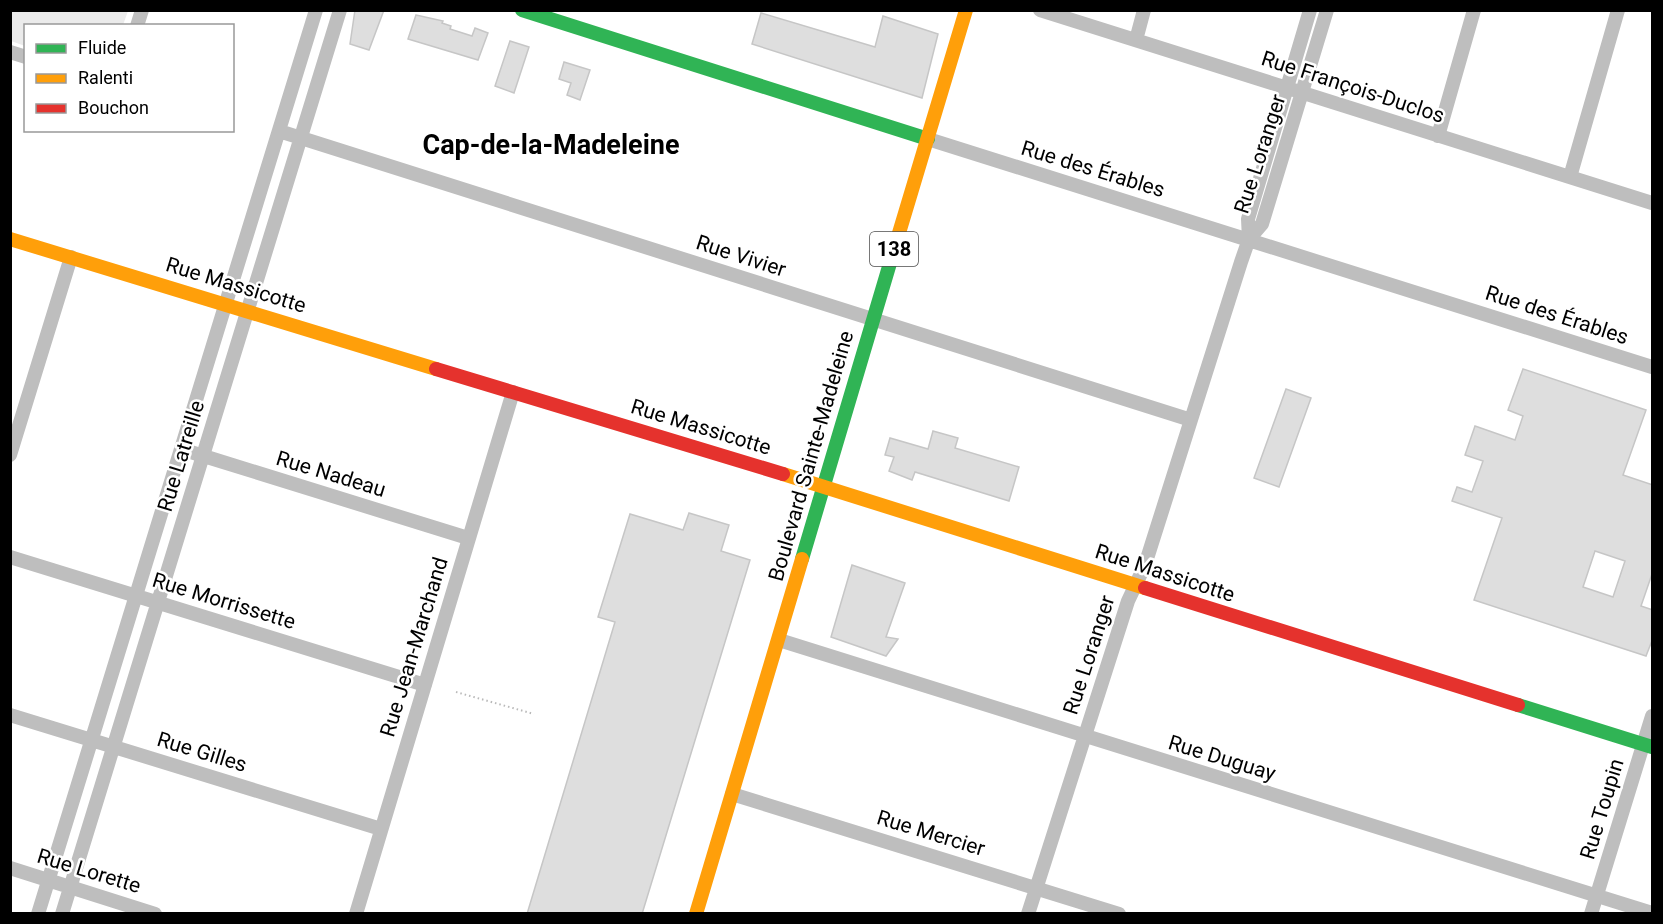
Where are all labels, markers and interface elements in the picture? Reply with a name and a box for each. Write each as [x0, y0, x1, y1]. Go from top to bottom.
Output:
legend [24, 24, 234, 132]
text: Fluide [78, 37, 126, 58]
street label: Rue François-Duclos [1259, 46, 1447, 128]
text: Ralenti [78, 67, 133, 88]
street label: Rue Loranger [1229, 91, 1291, 217]
text: Bouchon [78, 97, 149, 118]
district label: Cap-de-la-Madeleine [422, 129, 680, 161]
street label: Rue des Érables [1018, 136, 1168, 202]
street label: Rue Vivier [693, 230, 789, 282]
road number: 138 [870, 232, 918, 266]
street label: Rue Massicotte [163, 252, 309, 318]
street label: Rue des Érables [1483, 281, 1631, 349]
street label: Boulevard Sainte-Madeleine [764, 328, 858, 584]
street label: Rue Massicotte [628, 394, 774, 460]
street label: Rue Latreille [153, 398, 209, 514]
street label: Rue Nadeau [273, 446, 389, 502]
street label: Rue Massicotte [1092, 539, 1238, 607]
street label: Rue Jean-Marchand [375, 554, 453, 740]
street label: Rue Morrissette [150, 568, 298, 634]
street label: Rue Loranger [1058, 592, 1120, 718]
street label: Rue Gilles [154, 727, 250, 777]
street label: Rue Duguay [1166, 730, 1279, 786]
street label: Rue Toupin [1575, 756, 1629, 862]
street label: Rue Mercier [874, 805, 988, 861]
street label: Rue Lorette [34, 844, 144, 898]

